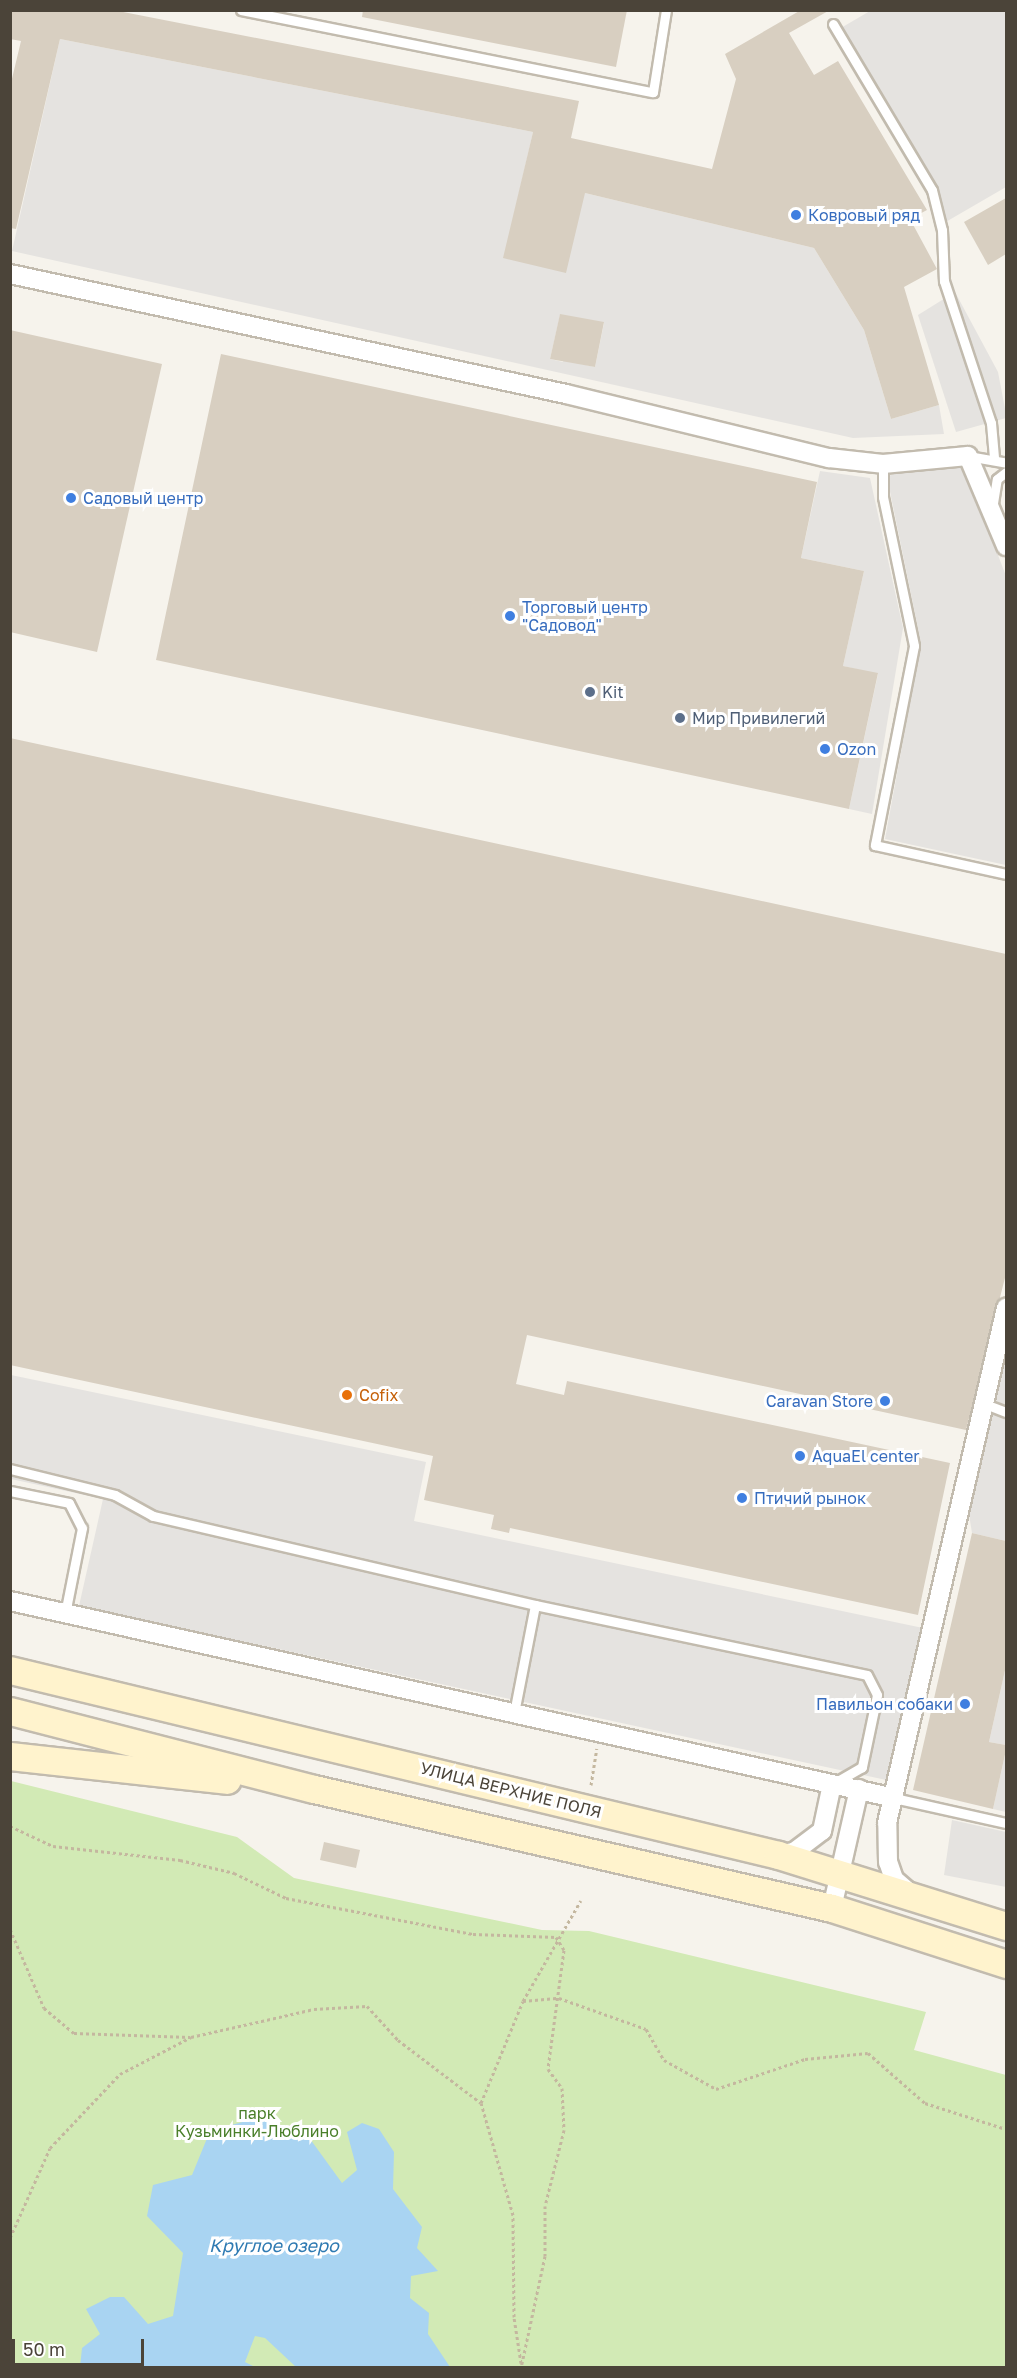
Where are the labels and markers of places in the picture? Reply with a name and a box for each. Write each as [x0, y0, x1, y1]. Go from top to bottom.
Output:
place label: Ковровый ряд [808, 205, 920, 225]
marker: Ковровый ряд [789, 208, 803, 222]
place label: Садовый центр [83, 488, 203, 508]
marker: Садовый центр [64, 491, 78, 505]
place label: Торговый центр "Садовод" [522, 597, 648, 635]
marker: Торговый центр "Садовод" [503, 609, 517, 623]
place label: Kit [602, 682, 624, 702]
marker: Kit [583, 685, 597, 699]
place label: Мир Привилегий [692, 708, 825, 728]
marker: Мир Привилегий [673, 711, 687, 725]
place label: Ozon [837, 739, 876, 759]
marker: Ozon [818, 742, 832, 756]
place label: Cofix [359, 1385, 398, 1405]
marker: Cofix [340, 1388, 354, 1402]
place label: Caravan Store [766, 1391, 873, 1411]
marker: Caravan Store [878, 1394, 892, 1408]
place label: AquaEl center [812, 1446, 920, 1466]
marker: AquaEl center [793, 1449, 807, 1463]
place label: Птичий рынок [754, 1488, 866, 1508]
marker: Птичий рынок [735, 1491, 749, 1505]
place label: Павильон собаки [816, 1694, 953, 1714]
marker: Павильон собаки [958, 1697, 972, 1711]

